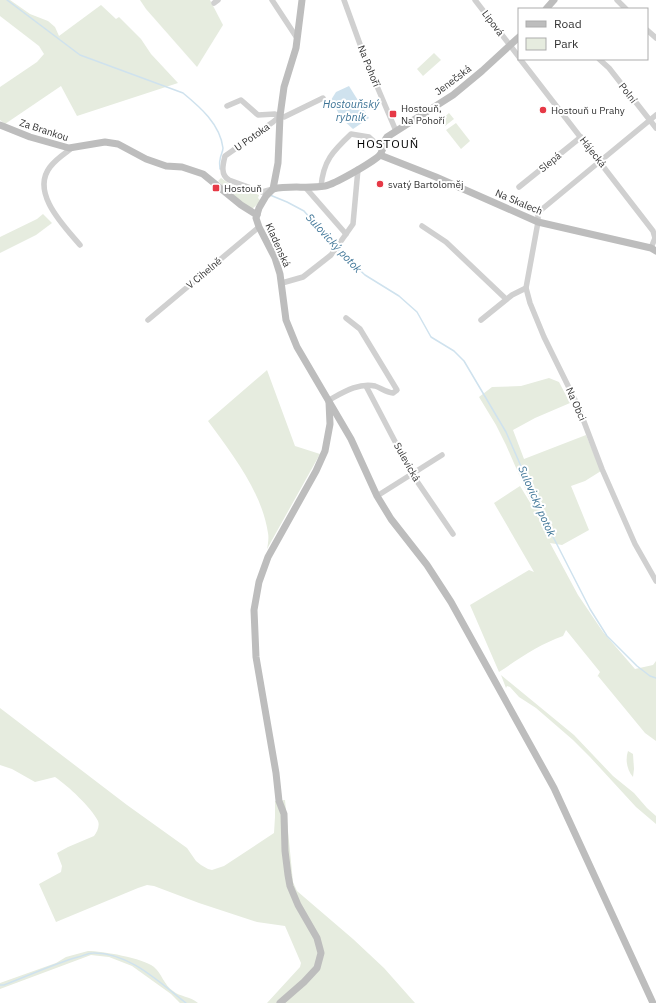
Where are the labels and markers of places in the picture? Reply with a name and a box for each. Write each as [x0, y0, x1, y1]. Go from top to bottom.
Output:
place label: Hostouň, Na Pohoří [401, 102, 445, 127]
place label: Hostouň u Prahy [551, 104, 625, 117]
marker: Hostouň u Prahy [538, 105, 548, 115]
marker: Hostouň, Na Pohoří [388, 109, 398, 119]
place label: svatý Bartoloměj [388, 178, 463, 191]
marker: svatý Bartoloměj [375, 179, 385, 189]
place label: Hostouň [224, 182, 262, 195]
marker: Hostouň [211, 183, 221, 193]

